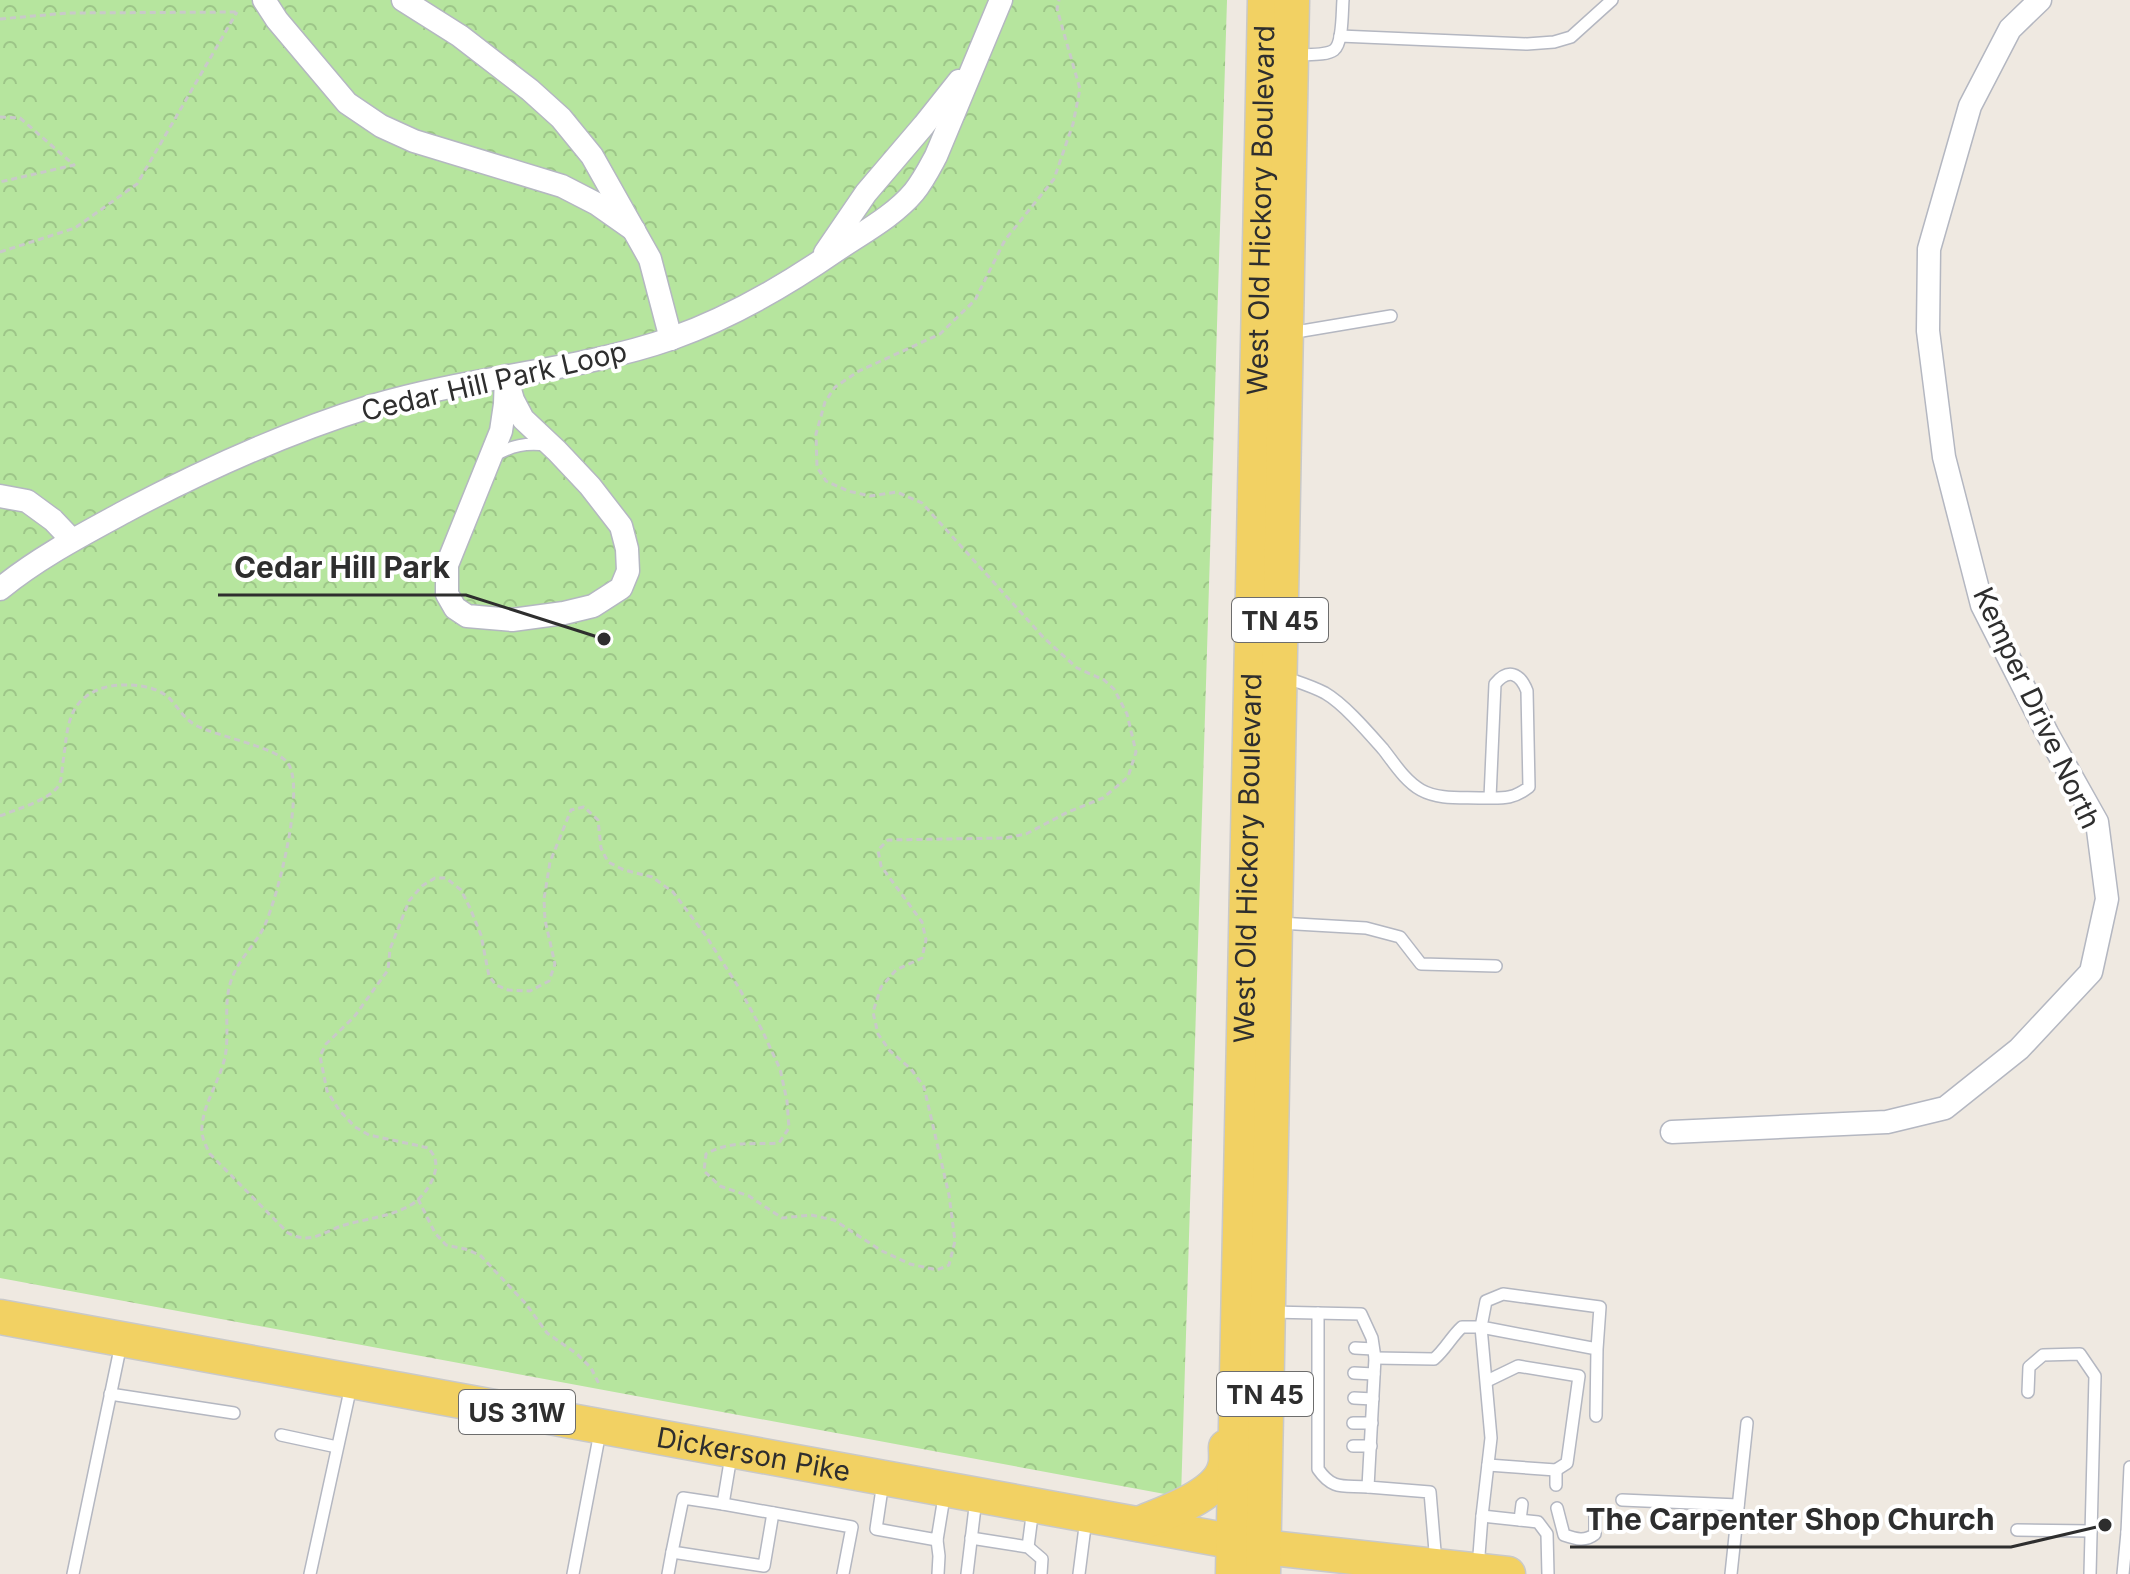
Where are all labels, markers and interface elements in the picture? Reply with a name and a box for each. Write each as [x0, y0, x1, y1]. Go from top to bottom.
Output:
street label: West Old Hickory Boulevard [1240, 25, 1281, 396]
street label: Cedar Hill Park Loop [358, 334, 630, 428]
callout: Cedar Hill Park [218, 541, 466, 595]
text: Cedar Hill Park [234, 549, 451, 585]
street label: Kemper Drive North [1966, 582, 2108, 834]
road number: TN 45 [1232, 598, 1328, 642]
street label: West Old Hickory Boulevard [1227, 673, 1268, 1044]
road number: TN 45 [1217, 1372, 1313, 1416]
road number: US 31W [459, 1390, 575, 1434]
street label: Dickerson Pike [654, 1420, 853, 1489]
callout: The Carpenter Shop Church [1570, 1493, 2011, 1547]
text: The Carpenter Shop Church [1585, 1501, 1995, 1537]

